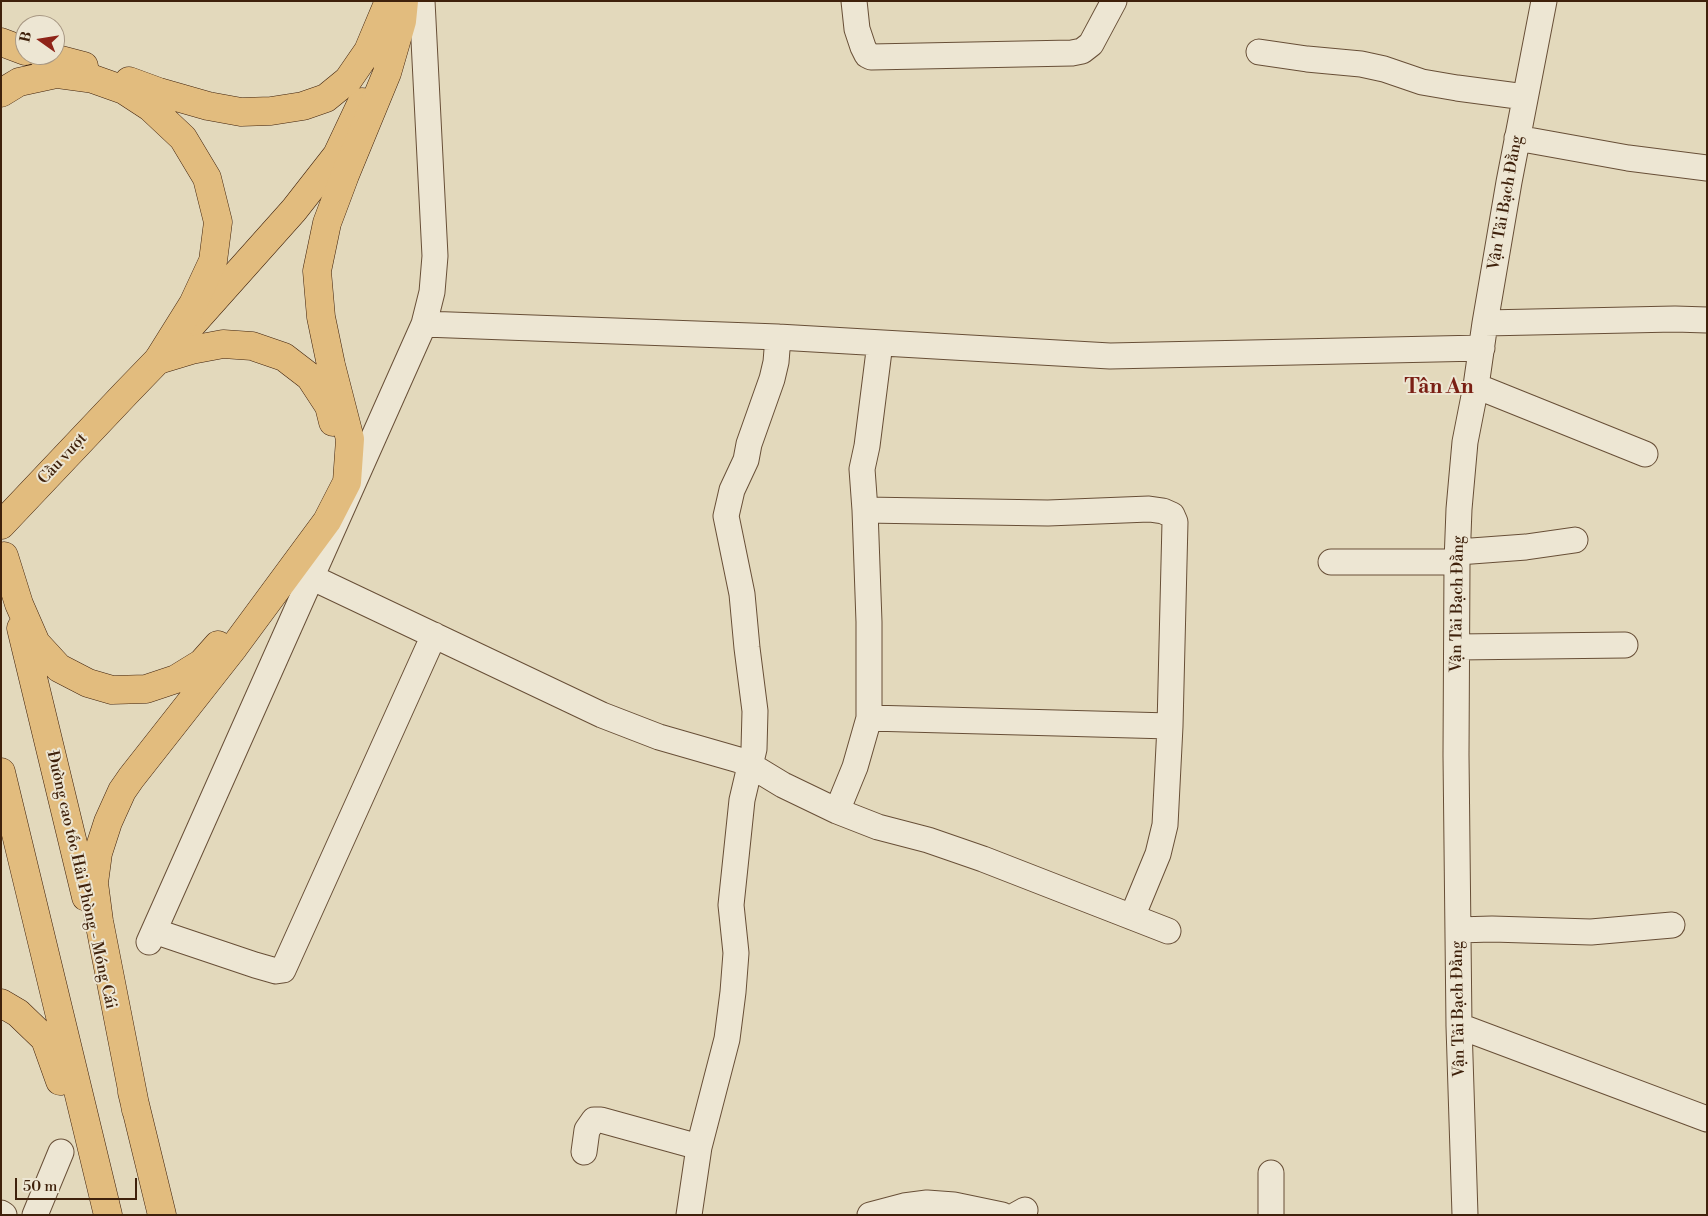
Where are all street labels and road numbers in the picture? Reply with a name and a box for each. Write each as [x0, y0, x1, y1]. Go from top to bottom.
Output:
street label: Vận Tải Bạch Đằng [1485, 134, 1527, 272]
street label: Cầu vượt [34, 429, 92, 489]
street label: Vận Tải Bạch Đằng [1447, 536, 1469, 672]
street label: Đường cao tốc Hải Phòng - Móng Cái [42, 749, 120, 1011]
street label: Vận Tải Bạch Đằng [1448, 941, 1470, 1077]

